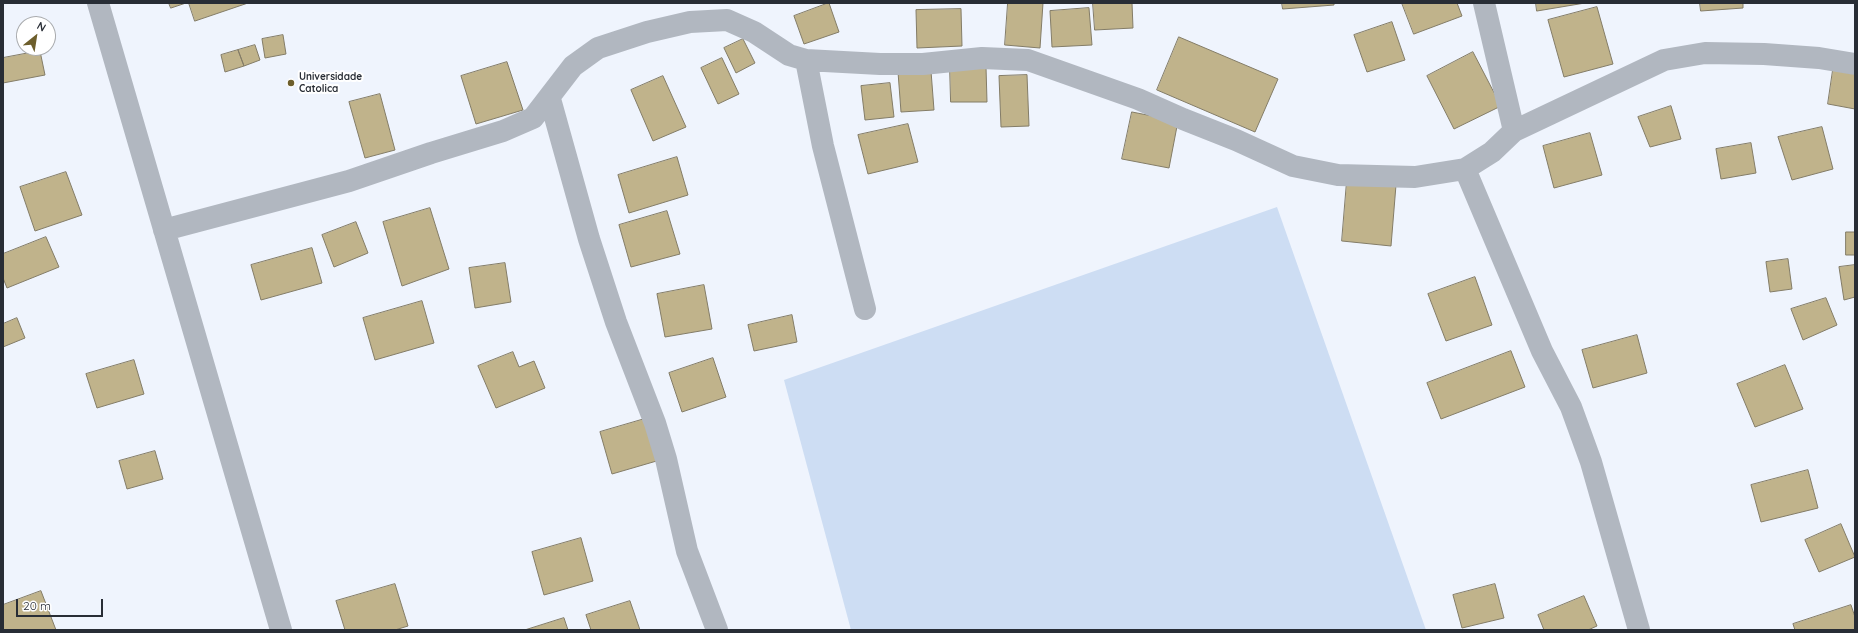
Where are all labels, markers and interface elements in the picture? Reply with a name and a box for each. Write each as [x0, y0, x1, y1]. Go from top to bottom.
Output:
north arrow [16, 16, 56, 56]
text: N [34, 18, 49, 35]
place label: Universidade Catolica [299, 71, 362, 94]
marker: Universidade Catolica [286, 78, 296, 88]
scale bar [18, 591, 105, 617]
text: 20 m [23, 598, 51, 613]

